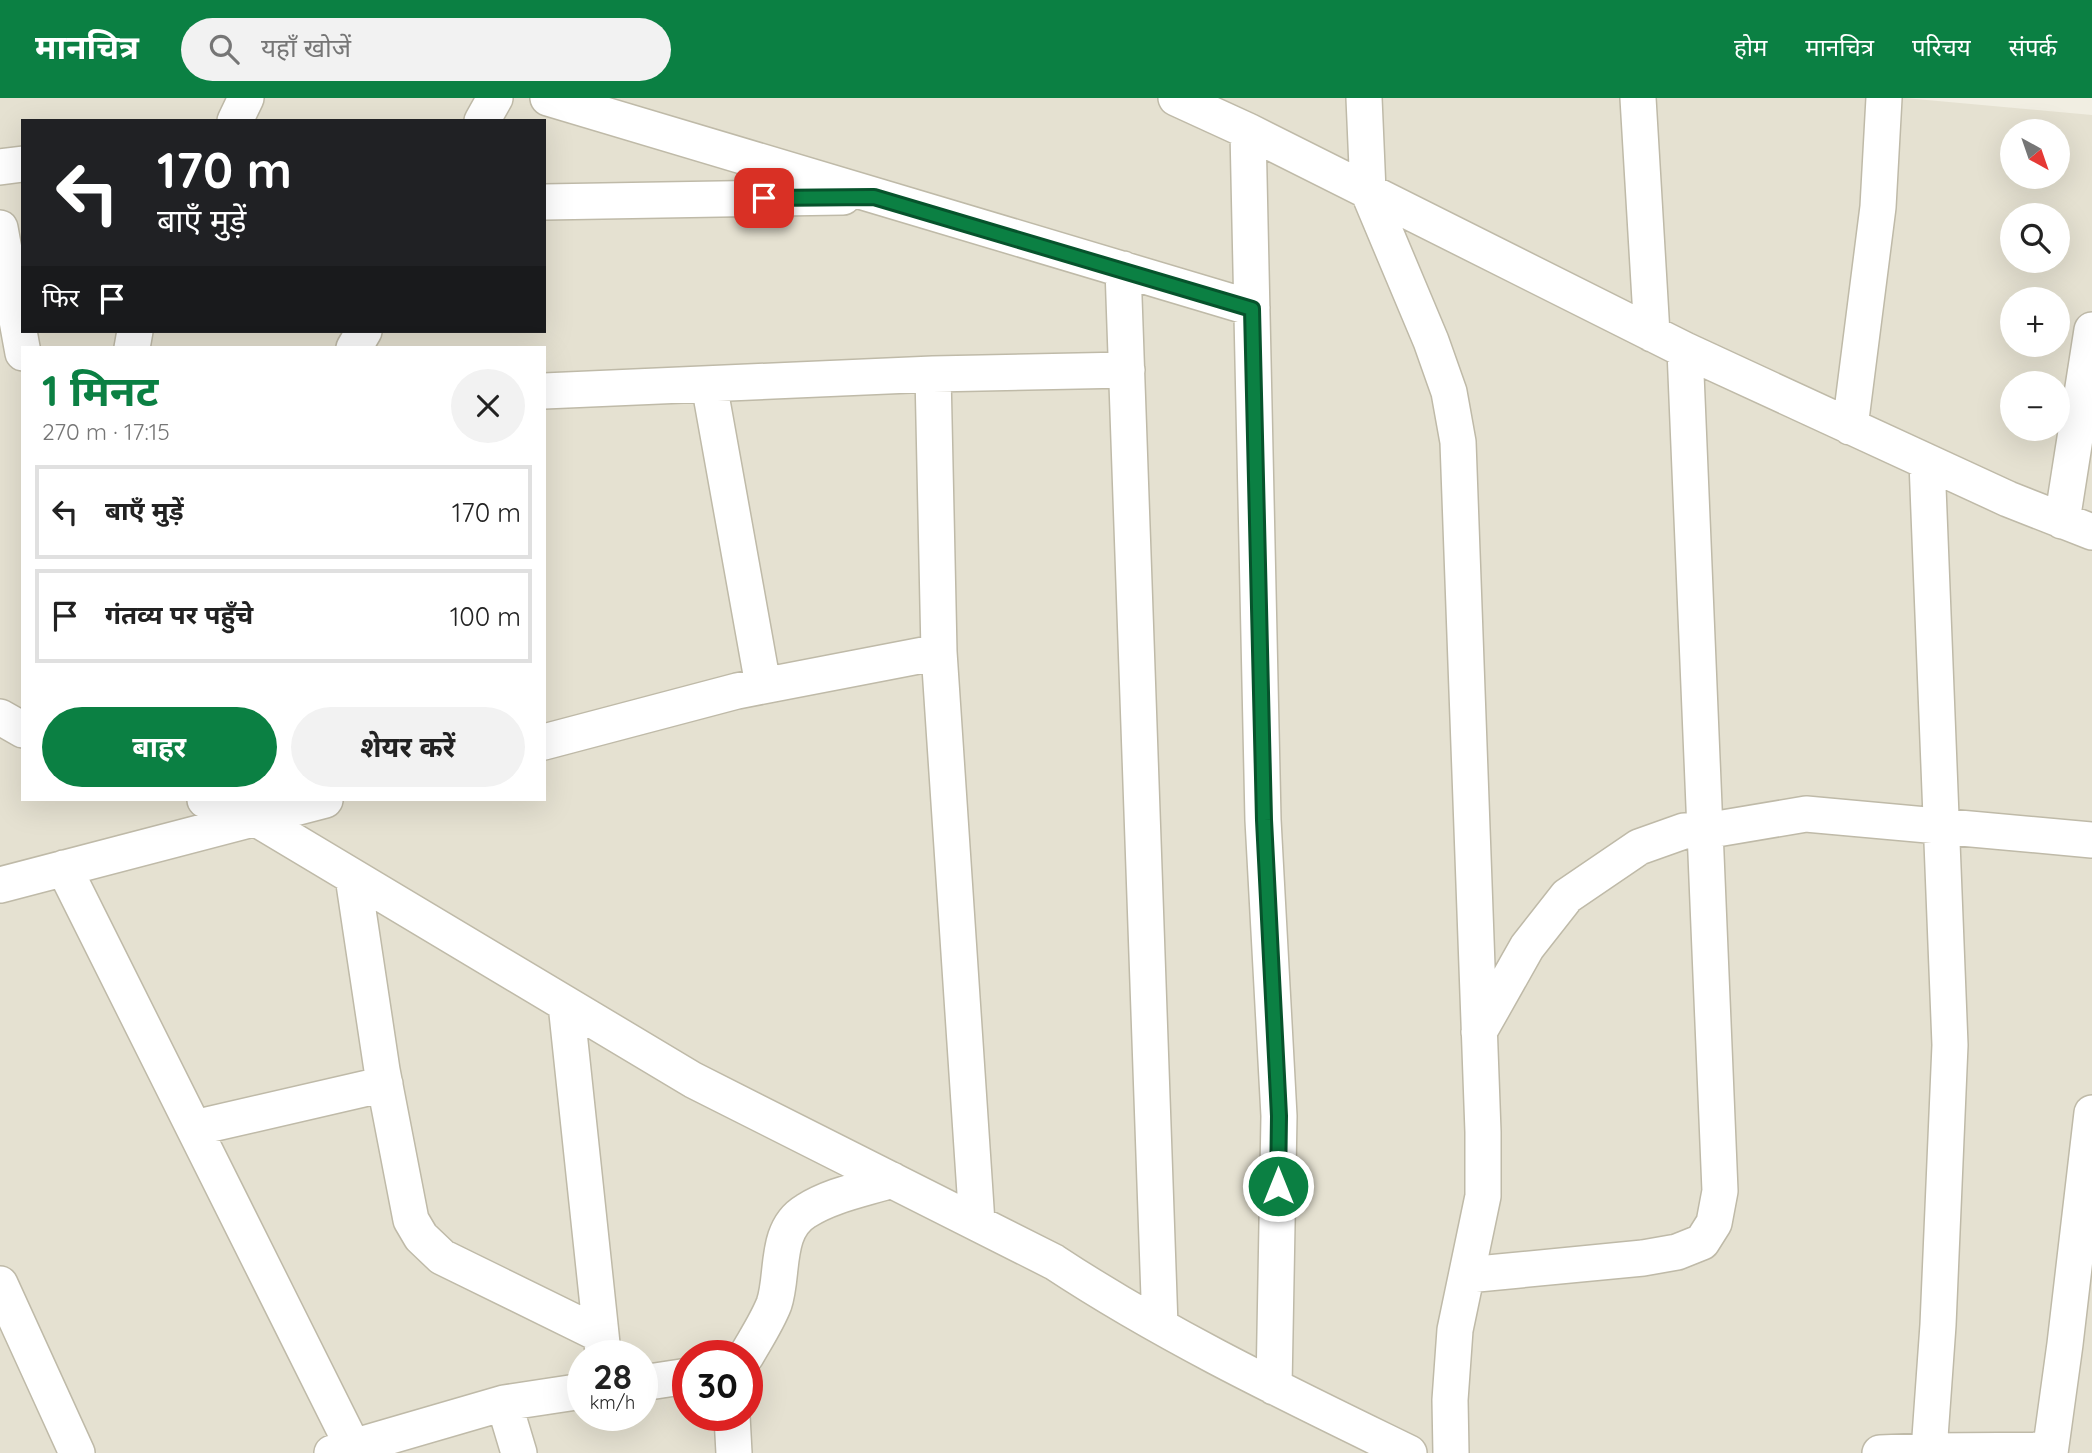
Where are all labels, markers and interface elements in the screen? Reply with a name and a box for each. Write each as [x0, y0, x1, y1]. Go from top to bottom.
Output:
search box [181, 18, 671, 81]
text: मानचित्र [35, 26, 139, 67]
icon: search [205, 30, 243, 68]
text: यहाँ खोजें [261, 31, 351, 64]
text: होम [1734, 32, 1767, 62]
text: मानचित्र [1805, 32, 1874, 62]
text: परिचय [1912, 32, 1971, 62]
text: संपर्क [2009, 32, 2057, 62]
north arrow [2000, 119, 2070, 189]
map controls [2000, 119, 2070, 441]
text: 170 m [157, 139, 292, 200]
icon: left [42, 147, 133, 238]
pin [734, 168, 794, 228]
icon: arrive [745, 179, 783, 217]
text: बाएँ मुड़ें [157, 200, 246, 240]
button: search [2000, 203, 2070, 273]
icon: arrive [93, 280, 131, 318]
text: फिर [42, 281, 79, 314]
button: + [2000, 287, 2070, 357]
text: 1 मिनट [42, 364, 158, 417]
button: close [451, 369, 525, 443]
button: − [2000, 371, 2070, 441]
text: 270 m · 17:15 [42, 417, 170, 446]
icon: left [46, 493, 84, 531]
text: बाएँ मुड़ें [105, 494, 184, 527]
text: 170 m [452, 496, 521, 529]
icon: arrive [46, 597, 84, 635]
text: गंतव्य पर पहुँचे [105, 598, 253, 631]
text: 100 m [450, 600, 521, 633]
button: बाहर [42, 707, 277, 787]
button: शेयर करें [291, 707, 525, 787]
position arrow [1241, 1149, 1315, 1223]
speed limit sign: 30 [672, 1340, 763, 1431]
text: 28 [593, 1354, 632, 1398]
text: km/h [590, 1391, 635, 1414]

